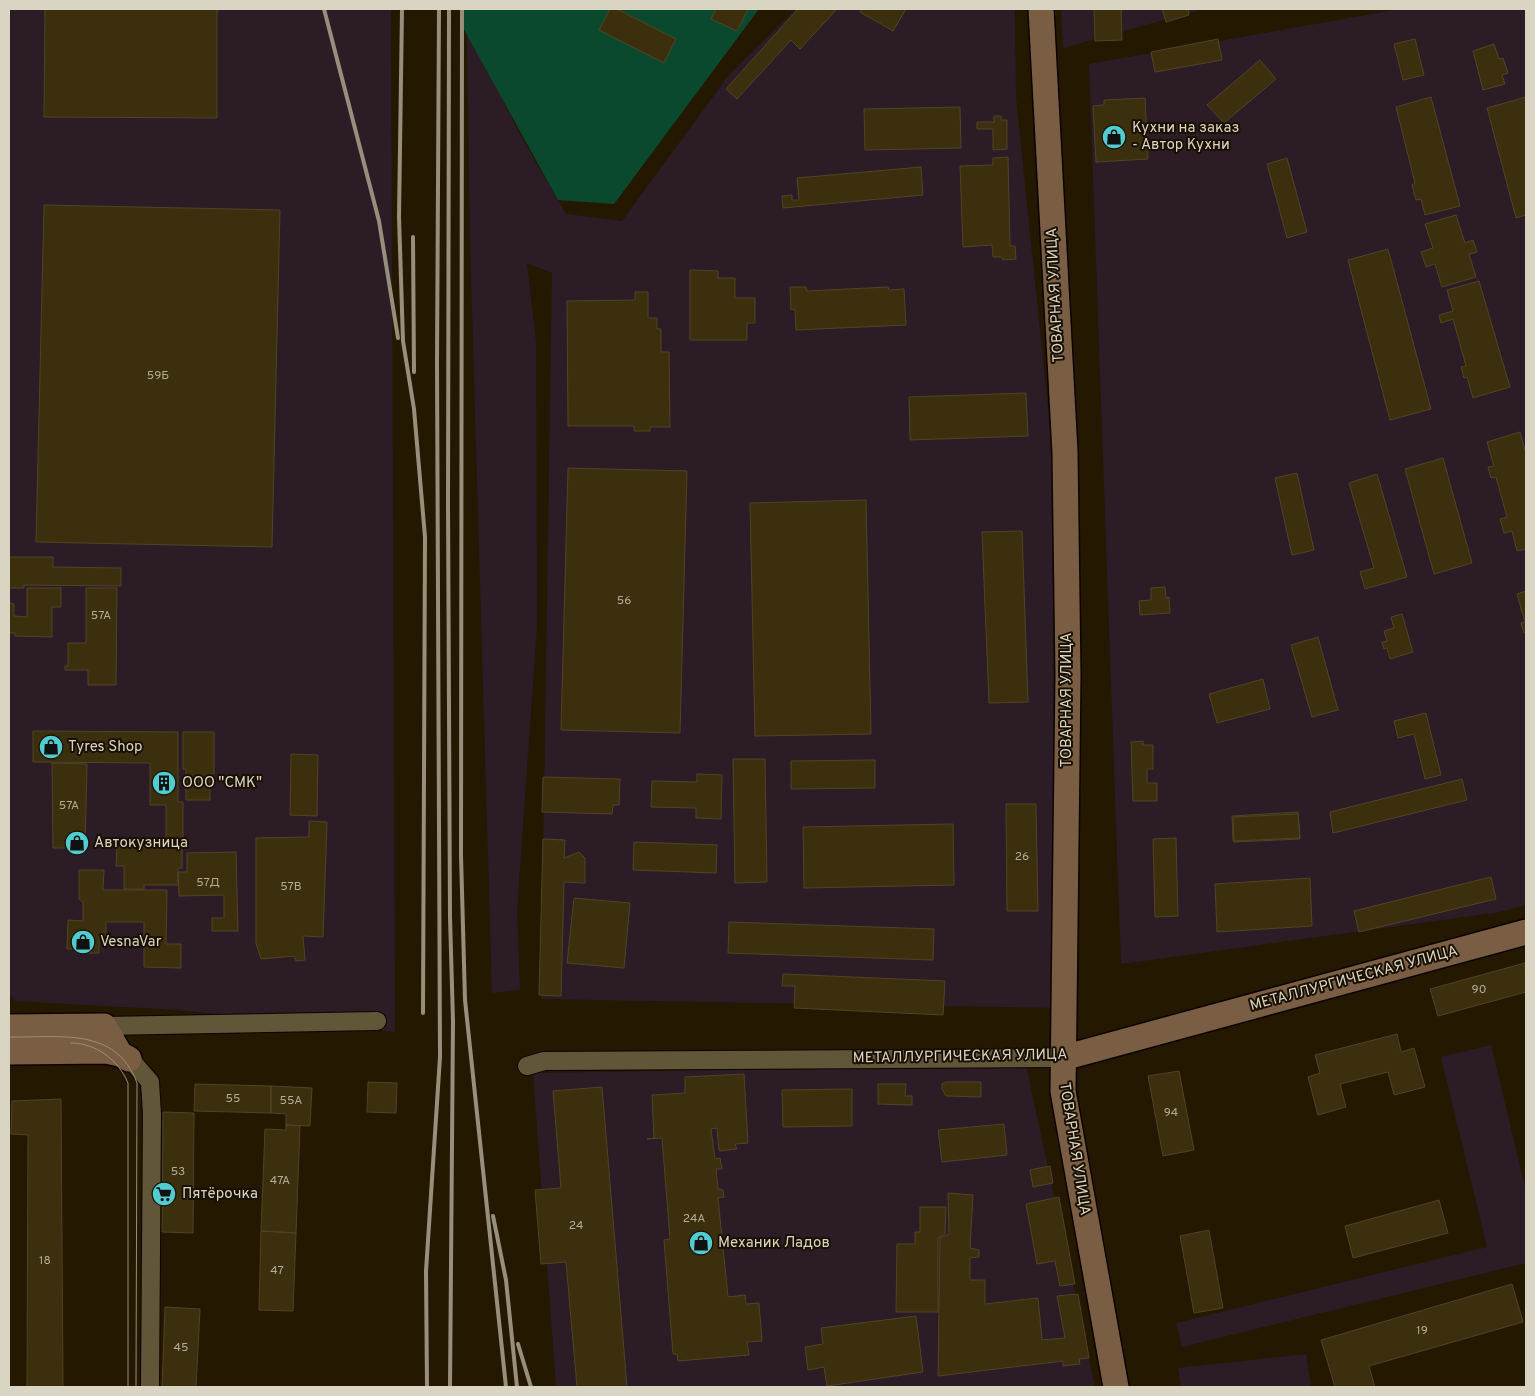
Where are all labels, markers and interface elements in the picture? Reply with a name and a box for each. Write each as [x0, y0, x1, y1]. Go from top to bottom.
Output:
place label: Кухни на заказ - Автор Кухни [1132, 119, 1240, 155]
shop icon: Кухни на заказ - Автор Кухни [1101, 124, 1127, 150]
street label: ТОВАРНАЯ УЛИЦА [1043, 227, 1069, 363]
house number: 59Б [147, 368, 169, 384]
house number: 56 [617, 593, 631, 609]
house number: 57А [91, 608, 111, 624]
street label: ТОВАРНАЯ УЛИЦА [1058, 633, 1077, 767]
shop icon: Tyres Shop [38, 734, 64, 760]
place label: Tyres Shop [68, 738, 143, 757]
building icon: ООО "СМК" [151, 770, 177, 796]
place label: ООО "СМК" [182, 774, 262, 793]
house number: 57А [59, 798, 79, 814]
shop icon: Автокузница [64, 830, 90, 856]
place label: Автокузница [94, 834, 188, 853]
house number: 26 [1015, 849, 1029, 865]
house number: 57Д [196, 875, 220, 891]
house number: 57В [280, 879, 302, 895]
shop icon: VesnaVar [70, 929, 96, 955]
place label: VesnaVar [100, 933, 162, 952]
street label: МЕТАЛЛУРГИЧЕСКАЯ УЛИЦА [1248, 942, 1460, 1016]
house number: 90 [1472, 982, 1486, 998]
street label: МЕТАЛЛУРГИЧЕСКАЯ УЛИЦА [853, 1046, 1067, 1068]
street label: ТОВАРНАЯ УЛИЦА [1054, 1081, 1094, 1217]
house number: 55 [226, 1091, 240, 1107]
house number: 55А [280, 1093, 302, 1109]
house number: 94 [1164, 1105, 1178, 1121]
house number: 53 [171, 1164, 185, 1180]
house number: 47А [270, 1173, 290, 1189]
supermarket icon: Пятёрочка [151, 1181, 177, 1207]
place label: Пятёрочка [182, 1185, 258, 1204]
house number: 24А [683, 1211, 705, 1227]
house number: 24 [569, 1218, 583, 1234]
shop icon: Механик Ладов [688, 1230, 714, 1256]
place label: Механик Ладов [718, 1234, 830, 1253]
house number: 18 [39, 1253, 51, 1269]
house number: 47 [270, 1263, 284, 1279]
house number: 19 [1416, 1323, 1428, 1339]
house number: 45 [174, 1340, 188, 1356]

